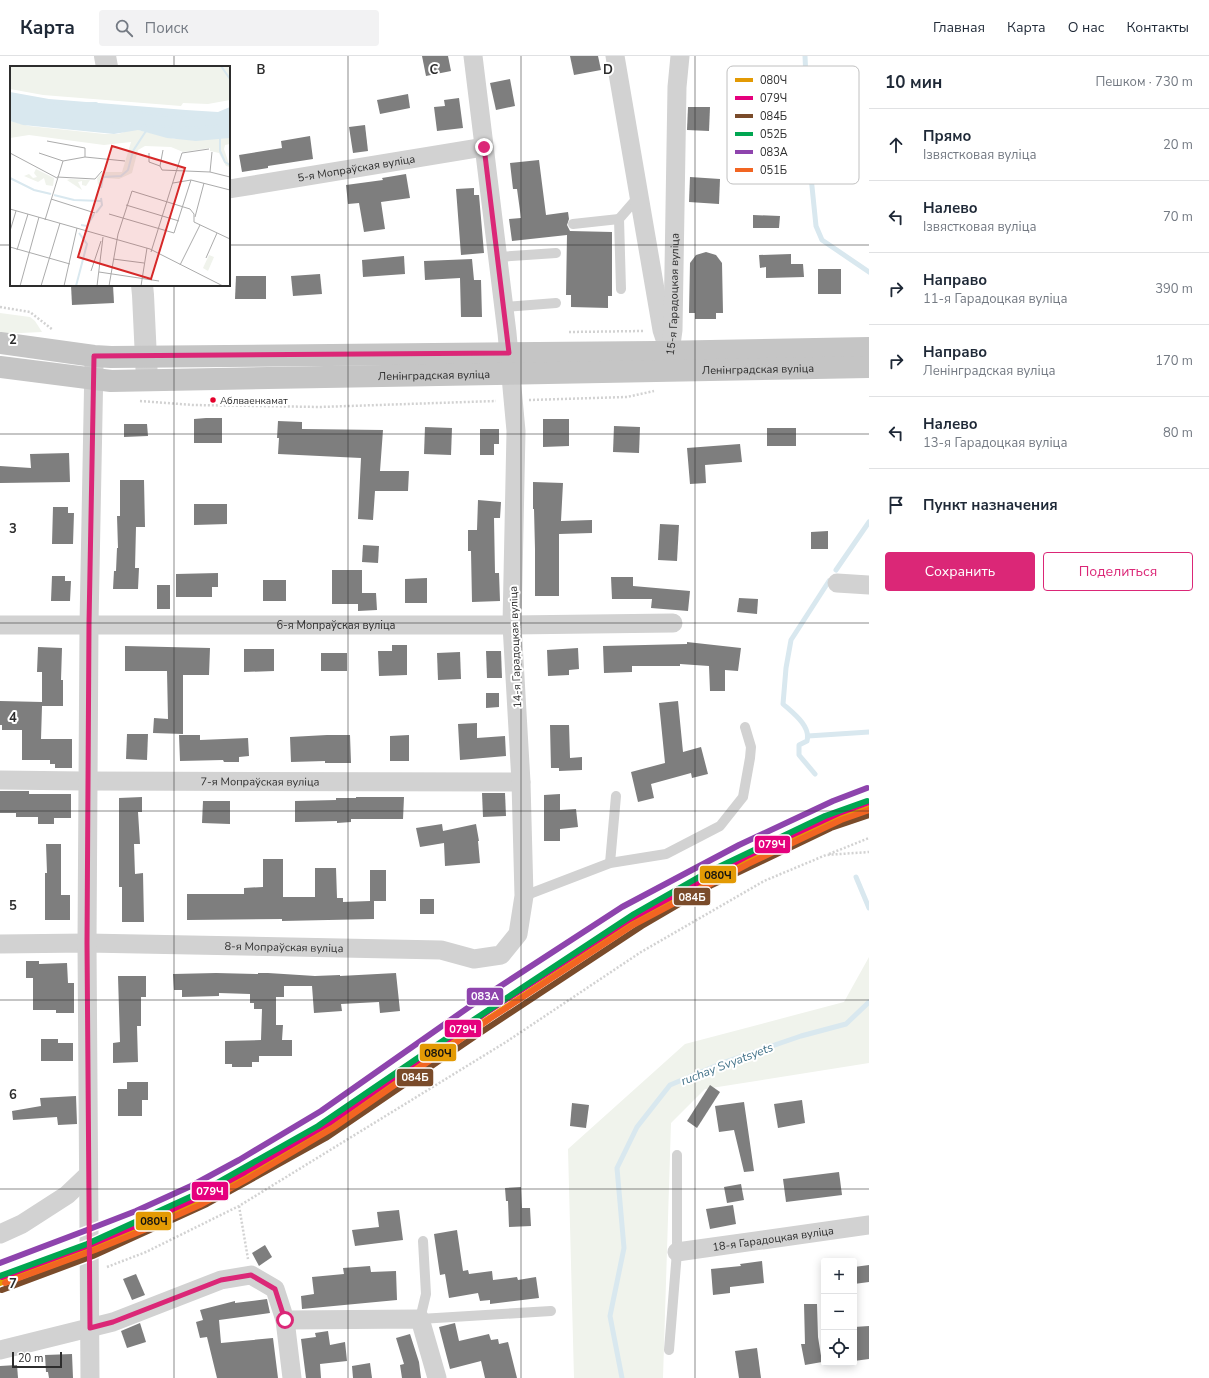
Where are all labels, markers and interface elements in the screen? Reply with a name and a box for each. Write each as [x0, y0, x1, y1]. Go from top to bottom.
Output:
search box [99, 10, 379, 46]
text: Карта [20, 15, 75, 41]
icon: search [113, 17, 135, 39]
text: Поиск [145, 18, 188, 38]
text: Главная [933, 18, 985, 37]
text: Карта [1007, 18, 1046, 37]
text: О нас [1068, 18, 1104, 37]
text: Контакты [1126, 18, 1189, 37]
text: B [257, 61, 266, 79]
text: C [430, 61, 439, 79]
text: D [603, 61, 613, 79]
inset map [10, 66, 230, 286]
legend [727, 66, 859, 184]
text: 10 мин [885, 71, 942, 94]
text: 080Ч [760, 73, 787, 88]
text: Пешком · 730 m [1095, 73, 1193, 91]
text: 079Ч [760, 91, 787, 106]
text: 084Б [760, 109, 787, 124]
text: Прямо [923, 126, 971, 146]
text: 052Б [760, 127, 787, 142]
icon: ahead [885, 134, 907, 156]
text: 20 m [1163, 136, 1193, 154]
route end [475, 138, 493, 156]
text: 083А [760, 145, 788, 160]
text: Ізвястковая вуліца [923, 146, 1036, 164]
street label: 5-я Мопраўская вуліца [296, 151, 416, 186]
text: 051Б [760, 163, 787, 178]
text: Налево [923, 198, 978, 218]
icon: left [885, 206, 907, 228]
text: 70 m [1163, 208, 1193, 226]
text: Ізвястковая вуліца [923, 218, 1036, 236]
street label: 15-я Гарадоцкая вуліца [663, 233, 683, 356]
text: Направо [923, 270, 987, 290]
icon: right [885, 278, 907, 300]
text: 390 m [1155, 280, 1193, 298]
text: 11-я Гарадоцкая вуліца [923, 290, 1067, 308]
text: 2 [9, 331, 17, 349]
text: Направо [923, 342, 987, 362]
icon: right [885, 350, 907, 372]
text: 170 m [1155, 352, 1193, 370]
street label: Ленінградская вуліца [702, 361, 814, 378]
text: Ленінградская вуліца [923, 362, 1055, 380]
street label: Ленінградская вуліца [378, 367, 490, 384]
place label: Аблваенкамат [220, 394, 288, 408]
marker: Аблваенкамат [208, 395, 218, 405]
text: Налево [923, 414, 978, 434]
icon: left [885, 422, 907, 444]
text: 80 m [1163, 424, 1193, 442]
text: 13-я Гарадоцкая вуліца [923, 434, 1067, 452]
icon: arrive [885, 494, 907, 516]
text: Пункт назначения [923, 495, 1058, 515]
text: 3 [9, 520, 17, 538]
button: Сохранить [885, 552, 1035, 591]
button: Поделиться [1043, 552, 1193, 591]
street label: 14-я Гарадоцкая вуліца [506, 586, 525, 708]
street label: 6-я Мопраўская вуліца [277, 618, 396, 633]
text: 4 [9, 709, 17, 727]
street label: 7-я Мопраўская вуліца [200, 774, 320, 790]
line badge: 079Ч [754, 835, 791, 854]
text: 079Ч [758, 837, 786, 852]
line badge: 080Ч [699, 865, 737, 884]
text: 080Ч [704, 868, 732, 883]
line badge: 084Б [673, 887, 711, 906]
text: 084Б [678, 890, 706, 905]
text: 5 [9, 897, 17, 915]
street label: 8-я Мопраўская вуліца [224, 939, 344, 956]
line badge: 083А [466, 987, 504, 1006]
text: 083А [471, 989, 500, 1004]
line badge: 079Ч [444, 1019, 482, 1038]
text: 079Ч [449, 1022, 477, 1037]
water label: ruchay Svyatsyets [679, 1039, 776, 1089]
line badge: 080Ч [419, 1043, 457, 1062]
text: 080Ч [424, 1046, 452, 1061]
line badge: 084Б [396, 1068, 434, 1087]
text: 084Б [401, 1070, 429, 1085]
text: 6 [9, 1086, 17, 1104]
line badge: 079Ч [191, 1181, 229, 1201]
text: 079Ч [196, 1184, 224, 1199]
line badge: 080Ч [135, 1211, 172, 1231]
text: 080Ч [140, 1214, 168, 1229]
street label: 18-я Гарадоцкая вуліца [712, 1223, 835, 1255]
map controls [821, 1258, 857, 1366]
button: + [821, 1258, 857, 1294]
text: 7 [9, 1275, 17, 1293]
button: − [821, 1294, 857, 1330]
route start [276, 1311, 294, 1329]
button: locate [821, 1330, 857, 1366]
scale bar [12, 1350, 62, 1369]
text: 20 m [18, 1351, 43, 1366]

